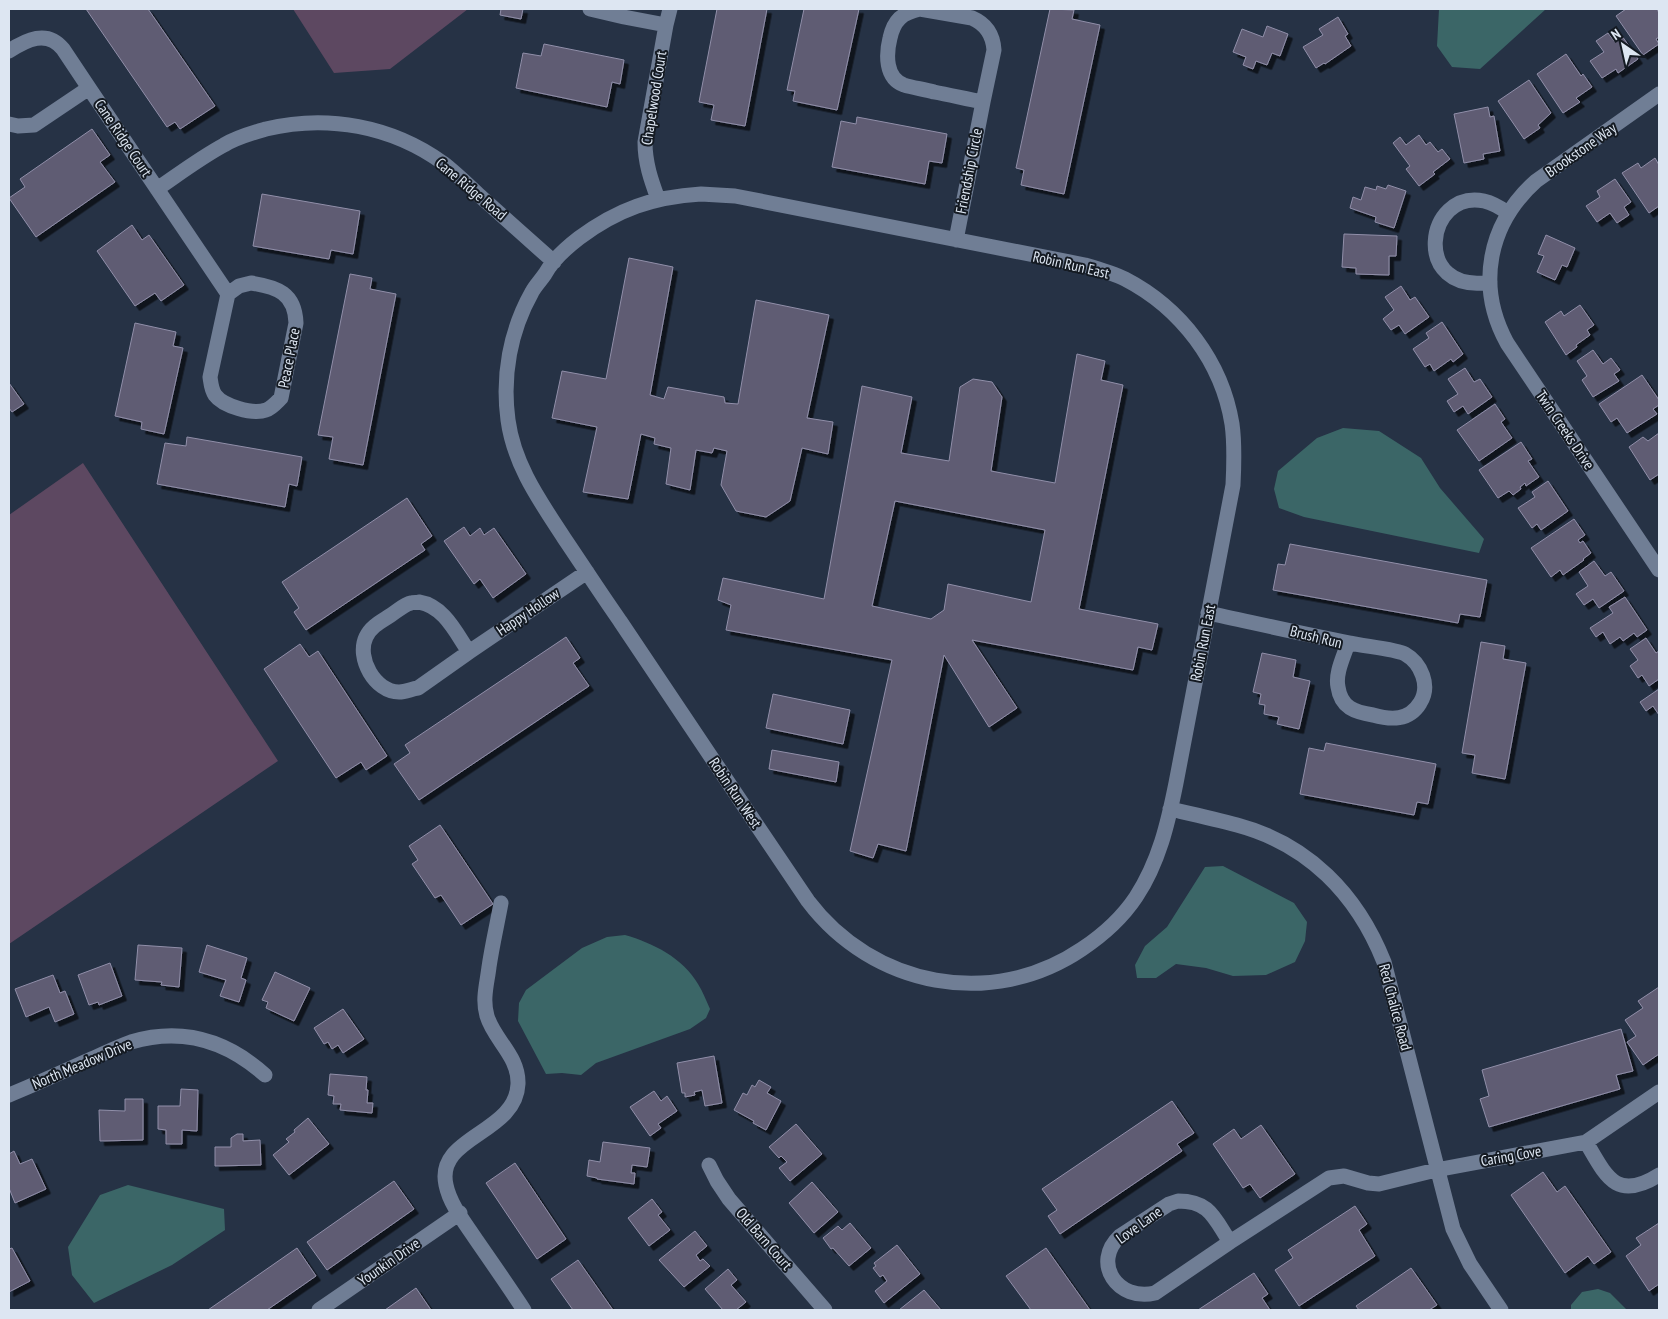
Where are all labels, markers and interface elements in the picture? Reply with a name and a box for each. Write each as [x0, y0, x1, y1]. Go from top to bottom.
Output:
north arrow [1598, 20, 1648, 70]
text: N [1608, 25, 1624, 44]
street label: Chapelwood Court [637, 49, 670, 146]
street label: Cane Ridge Court [91, 95, 156, 180]
street label: Brookstone Way [1541, 118, 1620, 181]
street label: Friendship Circle [951, 127, 986, 215]
street label: Cane Ridge Road [432, 153, 511, 224]
street label: Robin Run East [1031, 247, 1111, 283]
street label: Peace Place [273, 326, 304, 389]
street label: Twin Creeks Drive [1532, 387, 1599, 473]
street label: Happy Hollow [493, 583, 563, 640]
street label: Robin Run East [1186, 603, 1219, 683]
street label: Brush Run [1288, 621, 1344, 652]
street label: Robin Run West [705, 754, 766, 832]
street label: Red Chalice Road [1375, 962, 1416, 1052]
street label: North Meadow Drive [29, 1034, 135, 1093]
street label: Caring Cove [1479, 1141, 1543, 1170]
street label: Love Lane [1112, 1202, 1165, 1248]
street label: Old Barn Court [732, 1204, 797, 1274]
street label: Younkin Drive [354, 1233, 423, 1290]

